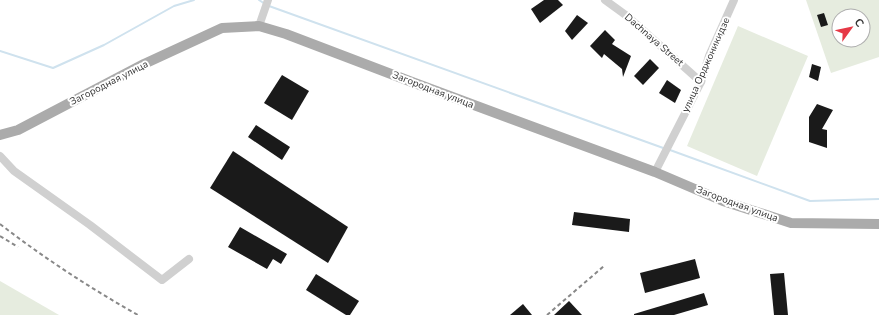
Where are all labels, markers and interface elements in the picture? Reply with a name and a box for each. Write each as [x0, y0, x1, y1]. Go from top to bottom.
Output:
north arrow [831, 8, 871, 48]
street label: Dachnaya Street [621, 10, 687, 70]
street label: улица Орджоникидзе [679, 15, 733, 115]
text: С [851, 16, 868, 30]
street label: Загородная улица [67, 57, 151, 109]
street label: Загородная улица [390, 68, 476, 112]
street label: Загородная улица [694, 183, 780, 225]

